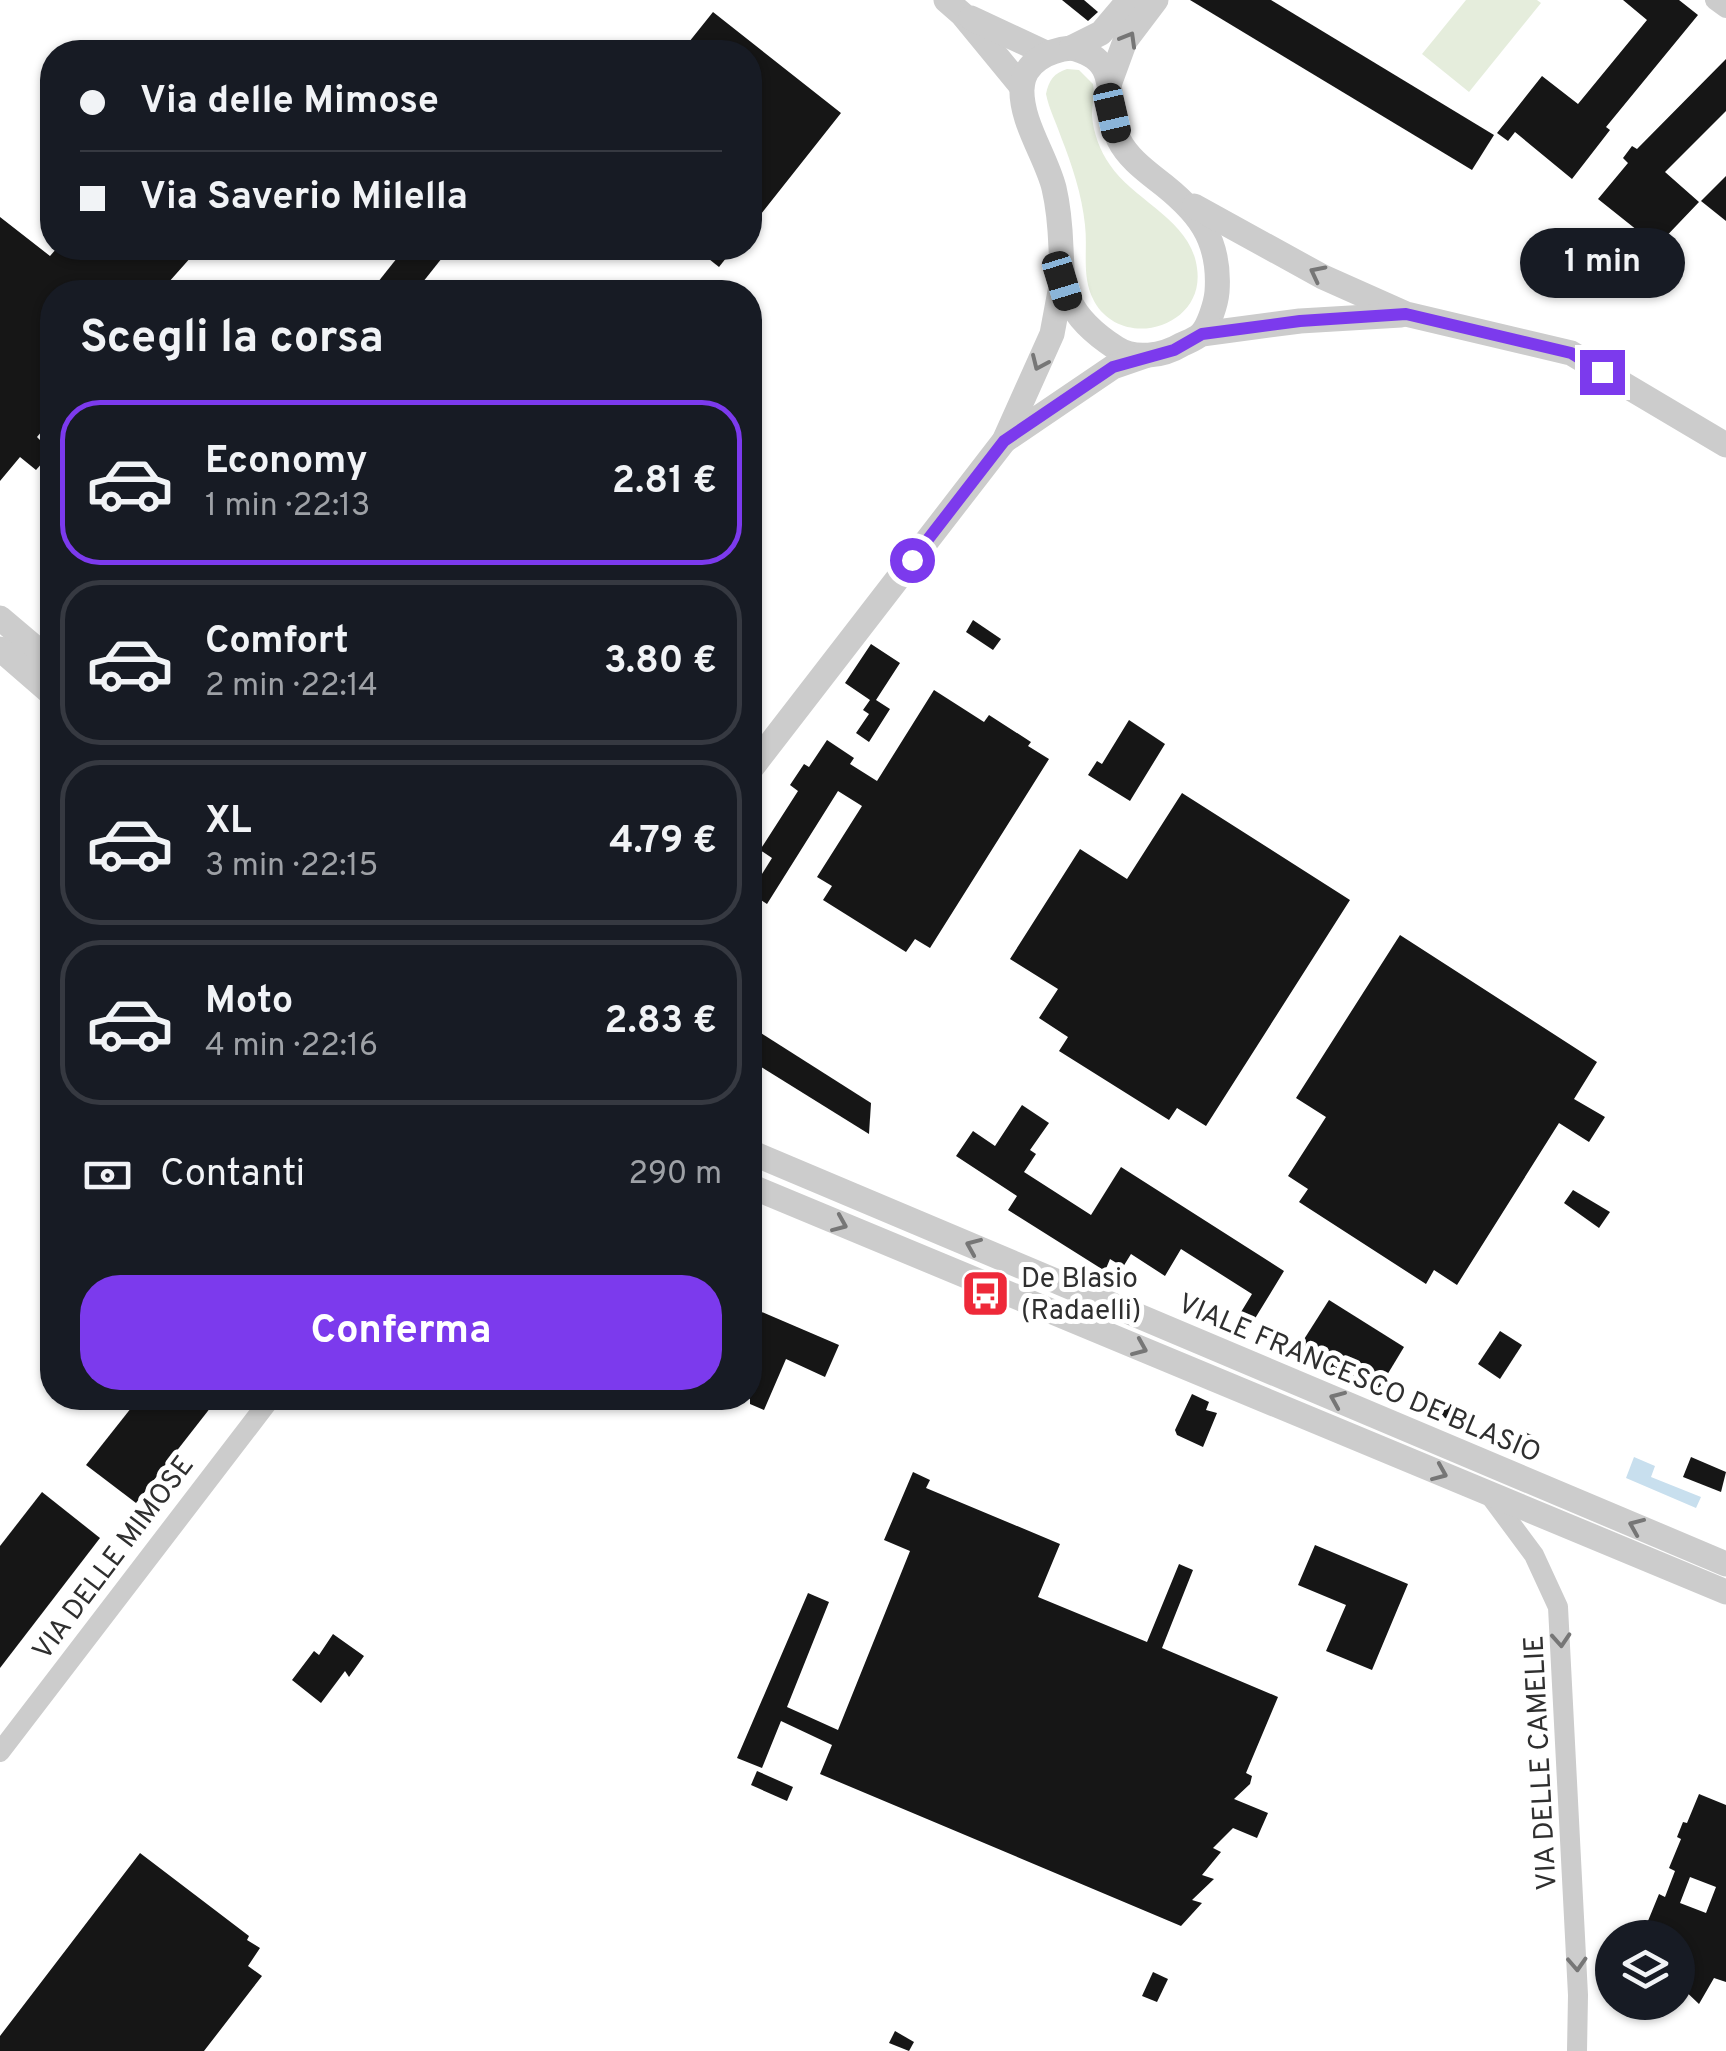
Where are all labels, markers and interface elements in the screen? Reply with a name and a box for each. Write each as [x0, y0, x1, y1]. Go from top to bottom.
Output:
one-way arrow [1117, 32, 1136, 50]
text: Via delle Mimose [140, 78, 439, 127]
car [1091, 80, 1133, 146]
text: Via Saverio Milella [140, 174, 468, 223]
callout: 1 min [1520, 227, 1684, 297]
text: 1 min [1564, 243, 1641, 283]
car [1039, 248, 1085, 314]
one-way arrow [1310, 266, 1328, 285]
text: Scegli la corsa [80, 311, 384, 368]
route end [1580, 350, 1625, 395]
one-way arrow [1031, 353, 1051, 371]
icon: car [85, 438, 175, 528]
text: Economy [205, 438, 367, 487]
text: 2.81 € [612, 458, 717, 507]
text: 1 min · 22:13 [205, 487, 370, 527]
route start [890, 538, 935, 583]
icon: car [85, 618, 175, 708]
text: Comfort [205, 618, 349, 667]
text: 3.80 € [604, 638, 717, 687]
text: 2 min · 22:14 [205, 667, 378, 707]
icon: car [85, 798, 175, 888]
text: XL [205, 798, 252, 847]
text: 4.79 € [609, 818, 717, 867]
text: 3 min · 22:15 [205, 847, 378, 887]
icon: car [85, 978, 175, 1068]
text: Moto [205, 978, 293, 1027]
text: 2.83 € [604, 998, 717, 1047]
text: 4 min · 22:16 [205, 1027, 378, 1067]
icon: cash [80, 1148, 135, 1203]
text: Contanti [160, 1151, 305, 1200]
text: 290 m [628, 1155, 722, 1195]
one-way arrow [830, 1212, 848, 1232]
one-way arrow [965, 1238, 983, 1258]
place label: De Blasio (Radaelli) [1021, 1262, 1141, 1330]
bus stop icon: De Blasio (Radaelli) [960, 1267, 1012, 1319]
button: Conferma [80, 1275, 722, 1390]
street label: VIALE FRANCESCO DE BLASIO [1172, 1287, 1546, 1473]
one-way arrow [1130, 1337, 1148, 1357]
one-way arrow [1329, 1391, 1347, 1411]
street label: VIA DELLE MIMOSE [26, 1449, 203, 1668]
one-way arrow [1430, 1462, 1448, 1482]
one-way arrow [1628, 1518, 1646, 1538]
one-way arrow [1549, 1632, 1571, 1648]
street label: VIA DELLE CAMELIE [1517, 1634, 1567, 1891]
map controls [1595, 1920, 1695, 2020]
button: layers [1595, 1920, 1695, 2020]
one-way arrow [1566, 1957, 1587, 1973]

